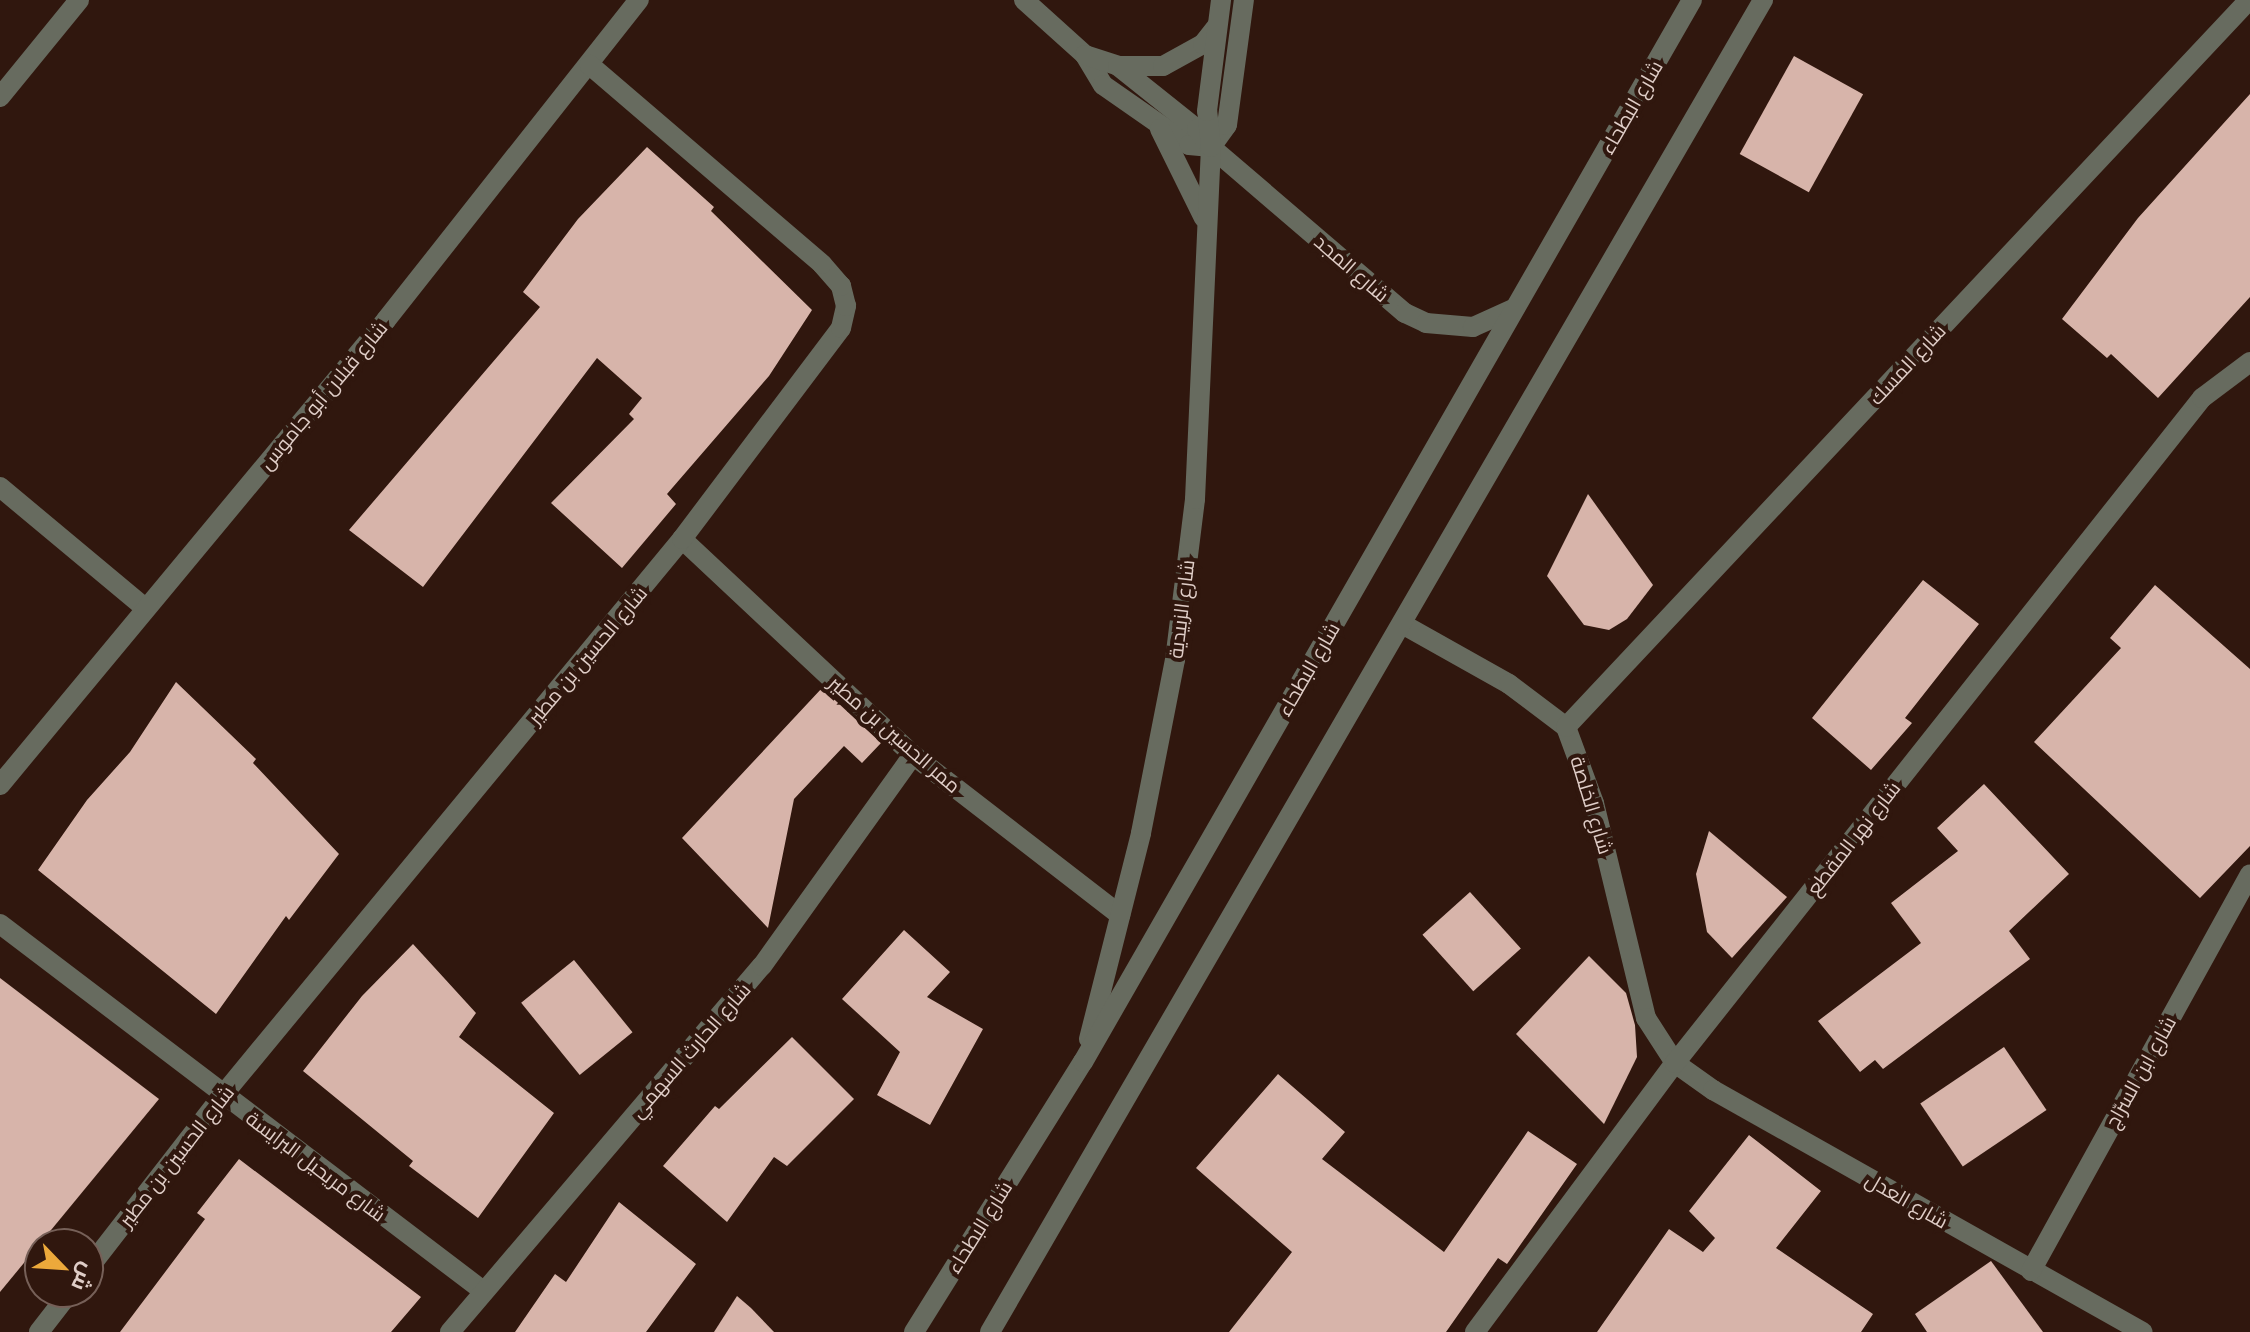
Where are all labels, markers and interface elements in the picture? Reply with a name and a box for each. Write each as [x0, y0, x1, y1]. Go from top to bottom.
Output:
street label: شارع البطحاء [1595, 56, 1667, 158]
street label: شارع المجد [1310, 229, 1394, 307]
street label: شارع قبلان أبو جاموس [254, 316, 392, 474]
street label: شارع المسك [1864, 319, 1950, 409]
street label: شارع الزبيدية [1163, 558, 1199, 660]
street label: شارع الحسين بن مطير [522, 581, 652, 729]
street label: شارع البطحاء [1272, 618, 1344, 720]
street label: ممر الحسين بن مطير [824, 670, 966, 798]
street label: شارع الخلصة [1566, 753, 1618, 857]
street label: شارع نهر المقطع [1801, 776, 1905, 900]
street label: شارع الحارث السهمي [625, 978, 755, 1122]
street label: شارع ابن السرّاج [2099, 1012, 2181, 1132]
street label: شارع الحسين بن مطير [113, 1081, 239, 1231]
street label: شارع مريحيل البرايسة [241, 1106, 391, 1226]
street label: شارع العدل [1861, 1167, 1953, 1233]
street label: شارع البطحاء [941, 1176, 1017, 1278]
north arrow [24, 1228, 104, 1308]
text: ش [66, 1259, 103, 1296]

